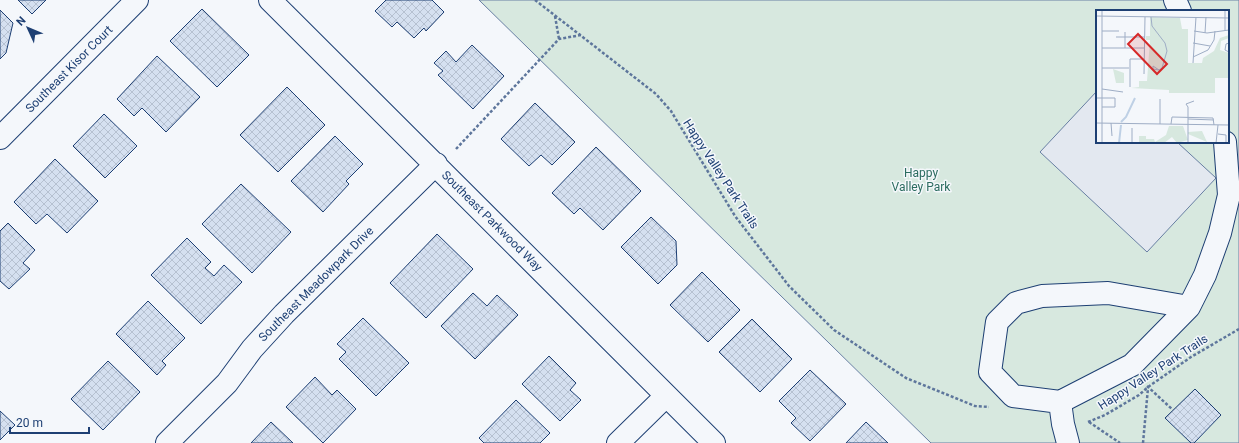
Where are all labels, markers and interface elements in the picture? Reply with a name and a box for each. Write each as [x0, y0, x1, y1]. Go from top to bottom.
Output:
north arrow [8, 8, 48, 48]
inset map [1096, 10, 1229, 143]
text: N [14, 14, 29, 29]
street label: Southeast Kisor Court [23, 23, 115, 115]
street label: Happy Valley Park Trails [680, 117, 762, 231]
park label: Happy Valley Park [892, 166, 951, 194]
street label: Southeast Parkwood Way [439, 168, 545, 274]
street label: Southeast Meadowpark Drive [256, 224, 376, 344]
street label: Happy Valley Park Trails [1096, 331, 1210, 413]
scale bar [10, 409, 89, 435]
text: 20 m [16, 416, 43, 430]

